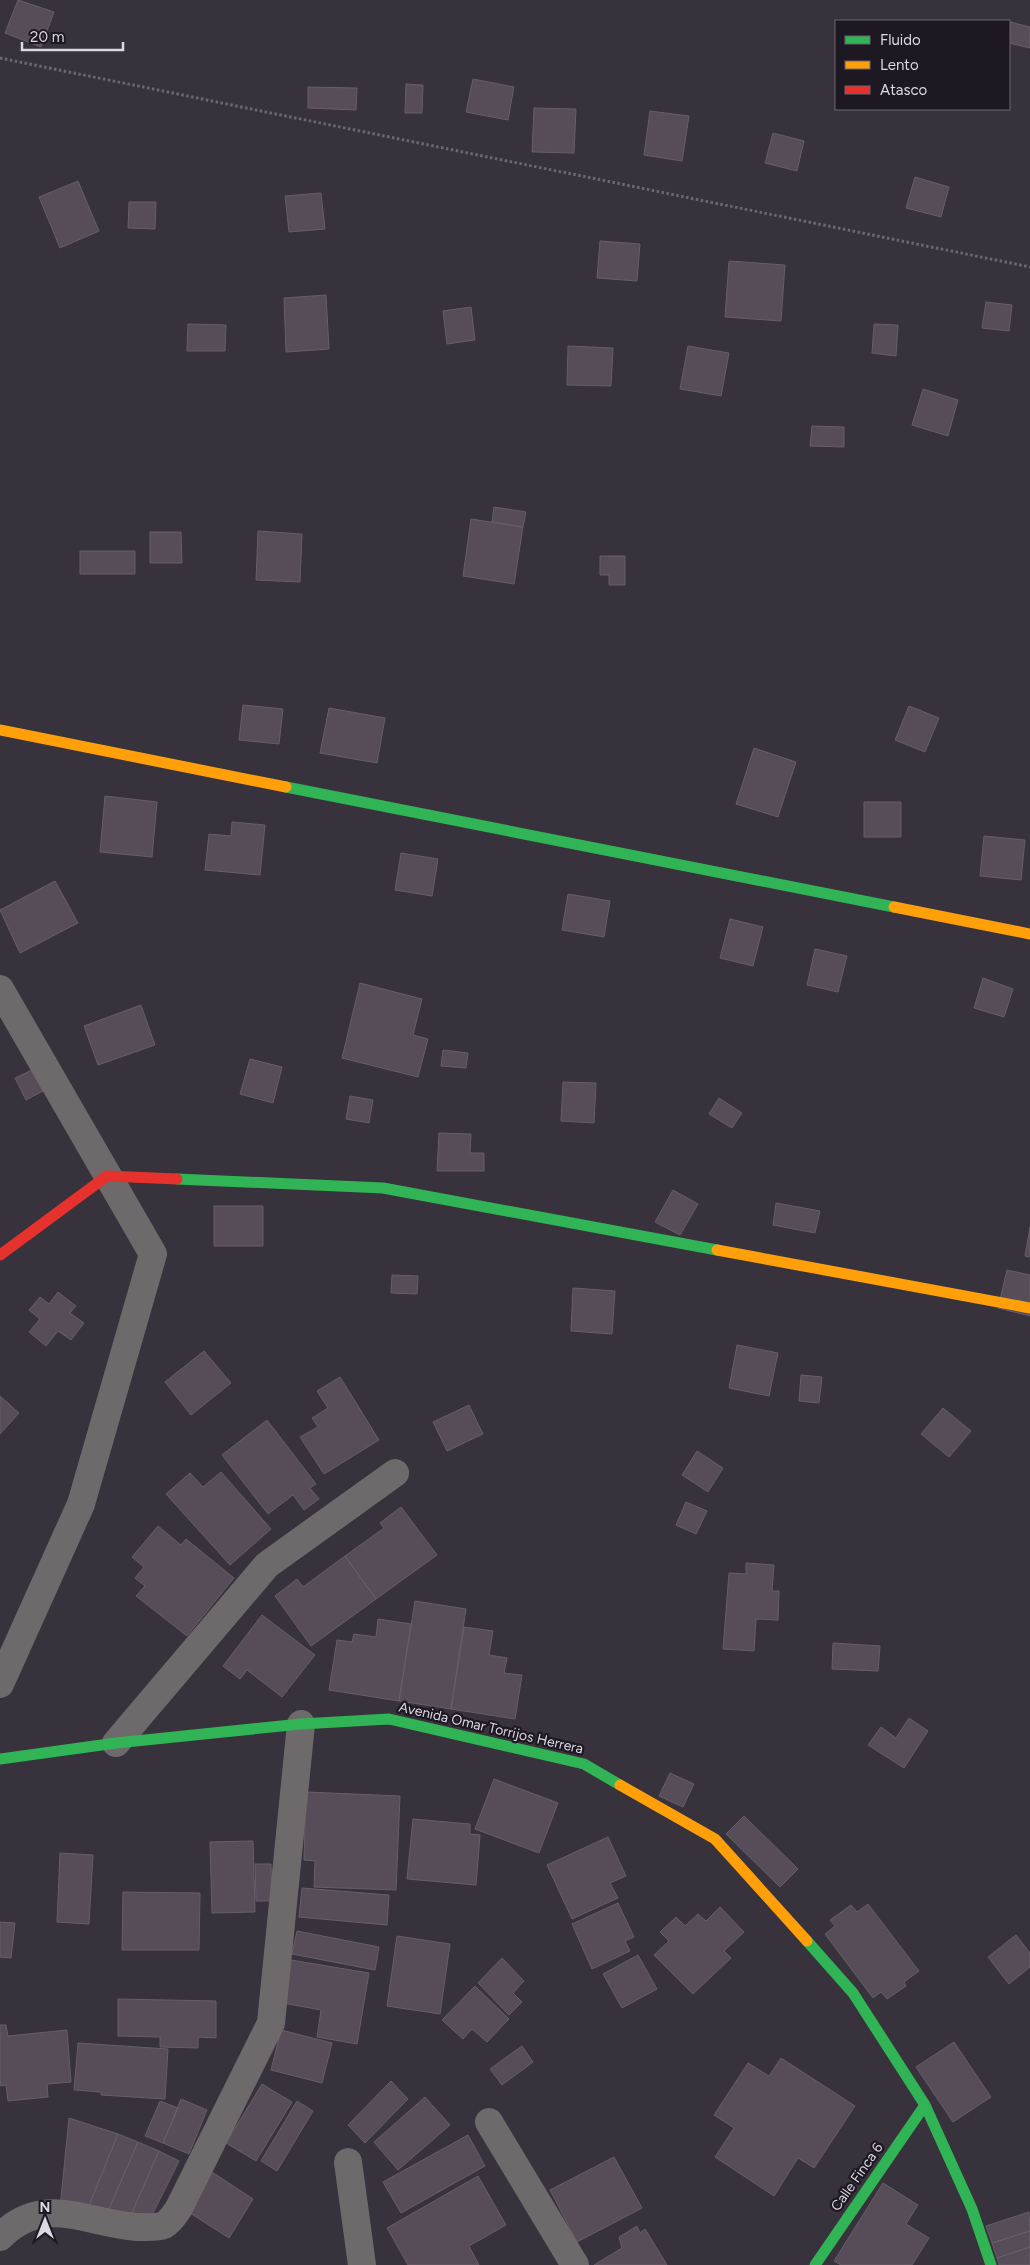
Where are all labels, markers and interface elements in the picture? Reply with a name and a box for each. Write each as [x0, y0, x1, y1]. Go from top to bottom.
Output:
scale bar [22, 20, 124, 52]
legend [835, 20, 1010, 110]
text: 20 m [30, 28, 64, 46]
text: Fluido [880, 31, 921, 49]
text: Lento [880, 56, 919, 74]
text: Atasco [880, 81, 928, 99]
street label: Avenida Omar Torrijos Herrera [397, 1698, 585, 1758]
street label: Calle Finca 6 [827, 2140, 887, 2214]
north arrow [20, 2195, 70, 2245]
text: N [40, 2199, 50, 2216]

